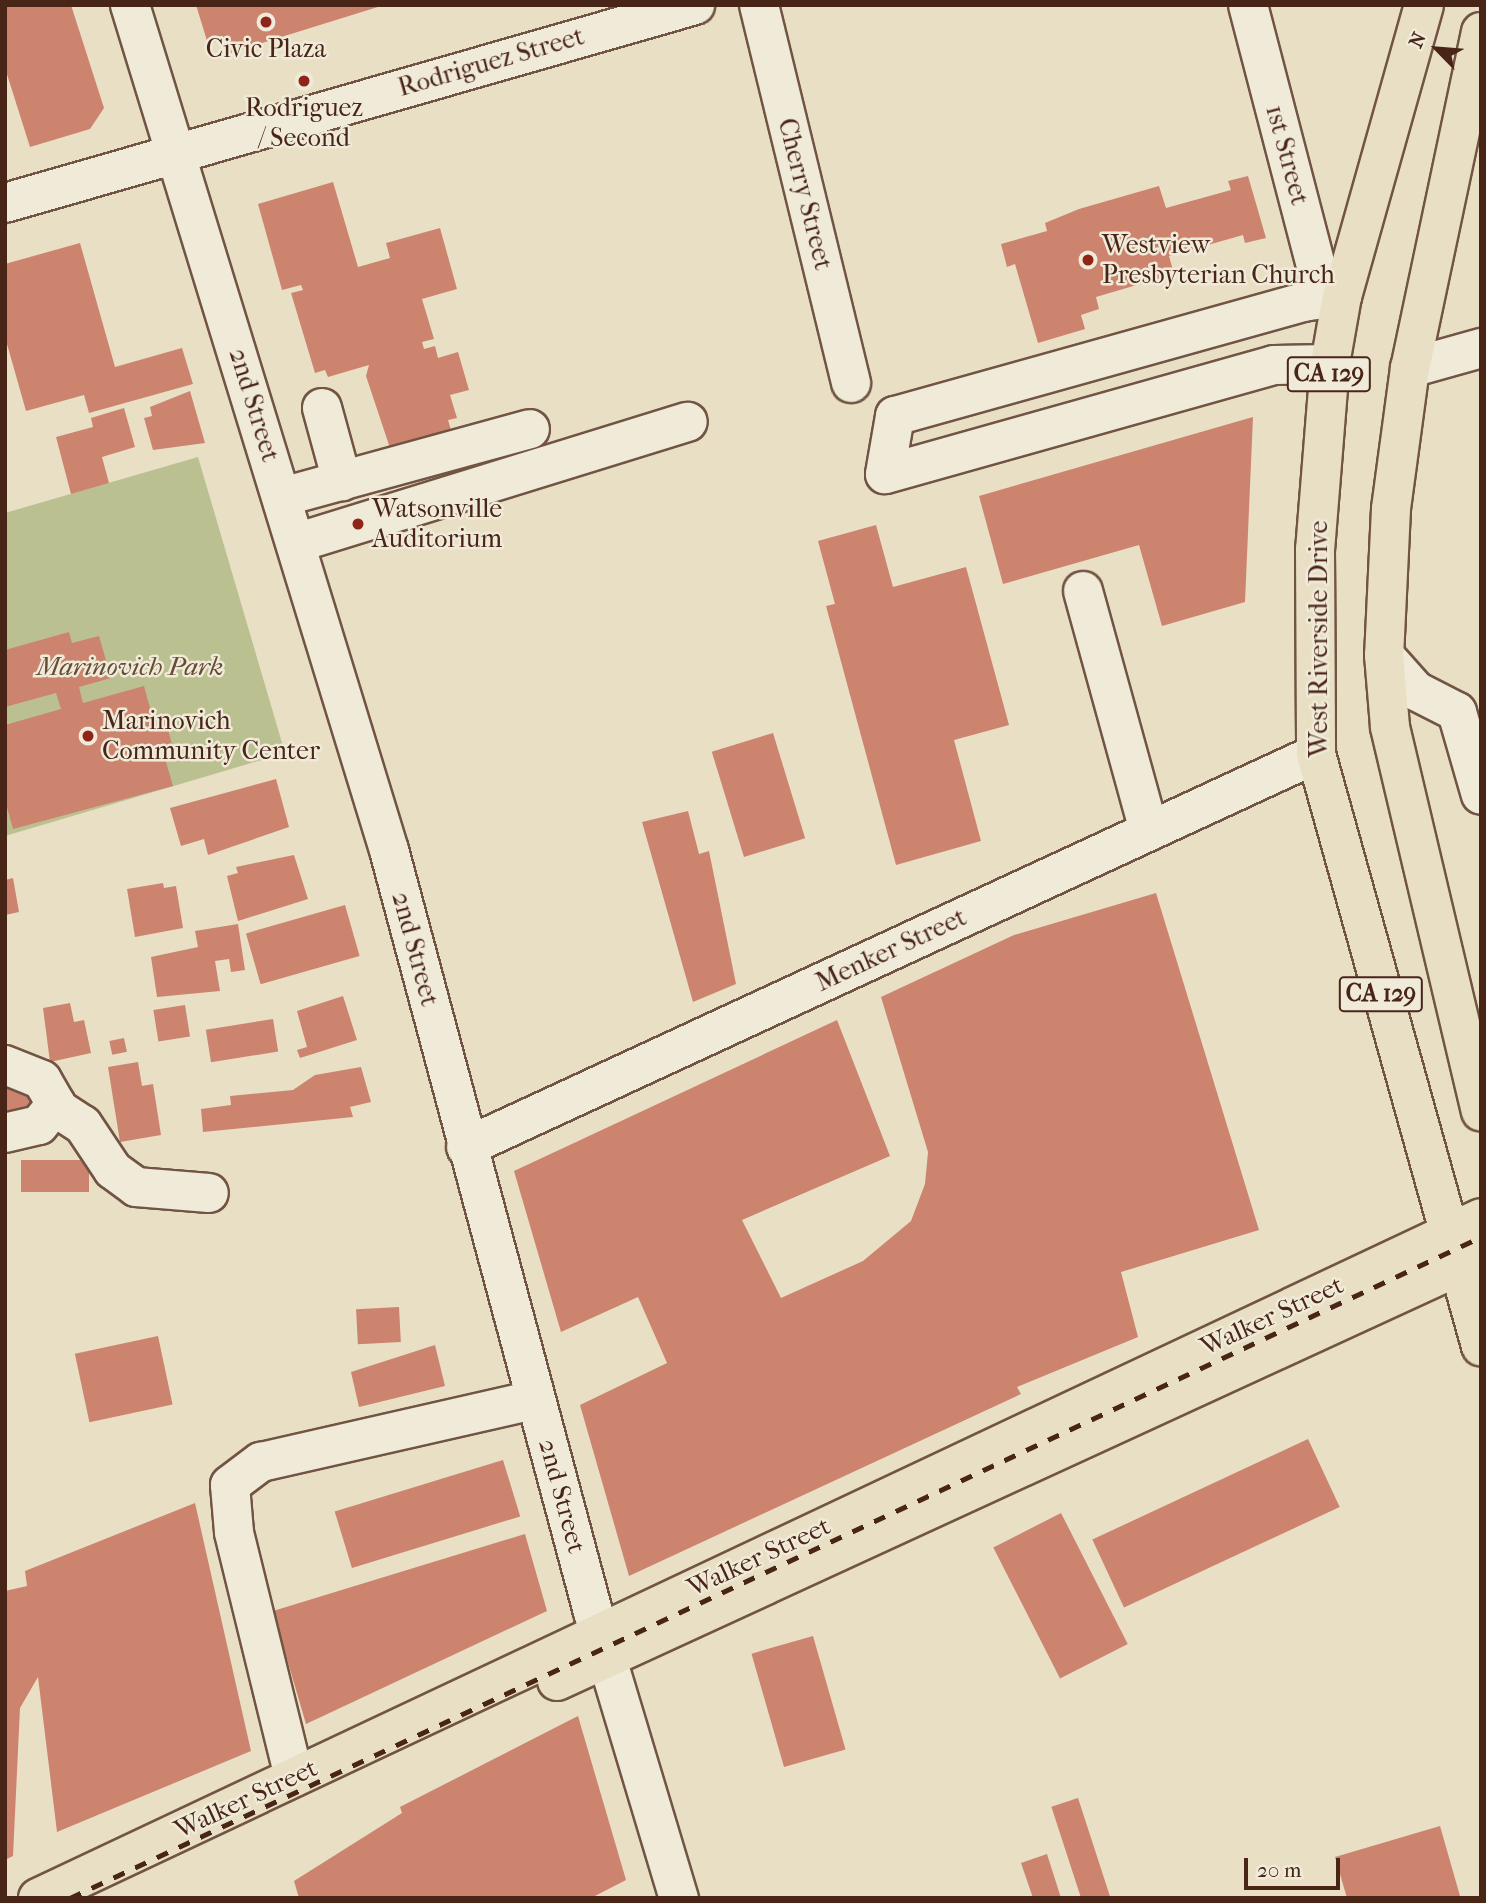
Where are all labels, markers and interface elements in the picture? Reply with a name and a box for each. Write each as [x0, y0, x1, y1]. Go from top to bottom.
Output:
marker: Civic Plaza [258, 14, 274, 30]
north arrow [1402, 14, 1472, 84]
street label: Rodriguez Street [394, 21, 588, 103]
text: N [1405, 29, 1431, 51]
place label: Civic Plaza [206, 33, 326, 65]
marker: Rodriguez / Second [296, 73, 312, 89]
place label: Rodriguez / Second [245, 92, 363, 154]
street label: 1st Street [1259, 102, 1315, 208]
street label: Cherry Street [771, 115, 839, 273]
place label: Westview Presbyterian Church [1102, 229, 1335, 290]
marker: Westview Presbyterian Church [1080, 252, 1096, 268]
street label: 2nd Street [222, 345, 286, 465]
road number: CA 129 [1285, 354, 1373, 394]
place label: Watsonville Auditorium [372, 493, 502, 554]
marker: Watsonville Auditorium [350, 516, 366, 532]
street label: West Riverside Drive [1303, 521, 1335, 757]
park label: Marinovich Park [37, 651, 223, 683]
place label: Marinovich Community Center [102, 705, 320, 766]
marker: Marinovich Community Center [80, 728, 96, 744]
street label: 2nd Street [385, 889, 445, 1009]
street label: Menker Street [811, 902, 971, 998]
road number: CA 129 [1337, 974, 1425, 1014]
street label: Walker Street [1196, 1269, 1348, 1363]
street label: 2nd Street [532, 1436, 592, 1556]
street label: Walker Street [683, 1510, 835, 1604]
street label: Walker Street [170, 1752, 322, 1846]
scale bar [1248, 1843, 1344, 1887]
text: 20 m [1257, 1858, 1301, 1882]

